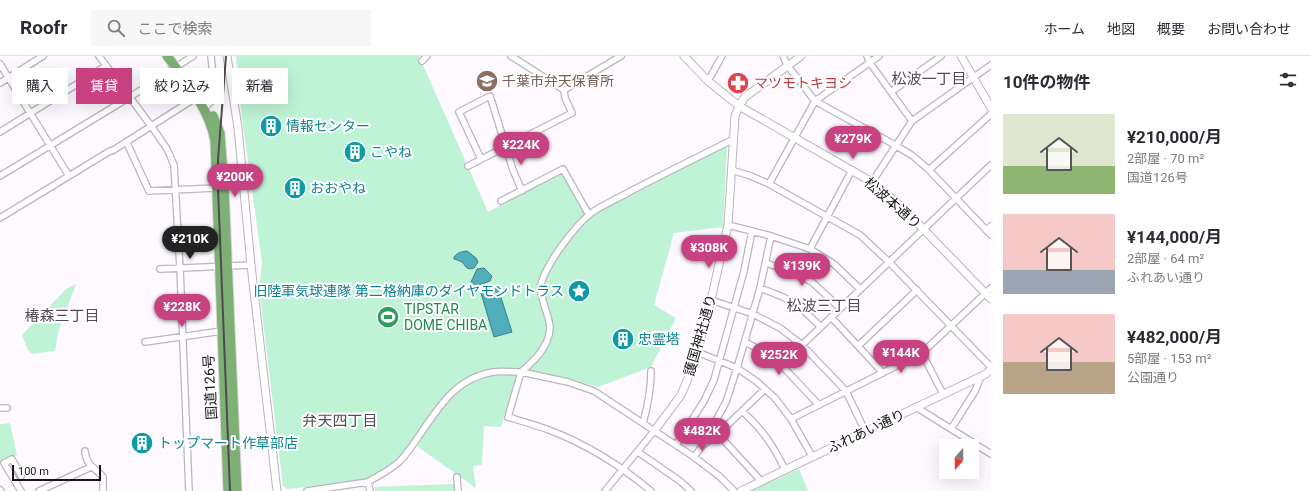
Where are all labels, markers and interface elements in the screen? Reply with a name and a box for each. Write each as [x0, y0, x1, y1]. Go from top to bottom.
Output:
search box [91, 10, 371, 46]
text: Roofr [20, 16, 67, 39]
icon: search [105, 17, 127, 39]
text: ここで検索 [137, 20, 212, 38]
text: ホーム [1043, 21, 1085, 37]
text: 地図 [1107, 21, 1135, 37]
text: 概要 [1157, 21, 1185, 37]
text: お問い合わせ [1207, 21, 1291, 37]
chip: 購入 [12, 68, 68, 104]
chip: 賃貸 [76, 68, 132, 104]
chip: 絞り込み [140, 68, 224, 104]
chip: 新着 [232, 68, 288, 104]
school or university icon: 千葉市弁天保育所 [474, 68, 500, 94]
icon: filters [1277, 69, 1299, 91]
pharmacy icon: マツモトキヨシ [725, 70, 751, 96]
district label: 松波一丁目 [891, 70, 967, 88]
text: 10件の物件 [1003, 72, 1091, 92]
place label: 千葉市弁天保育所 [502, 73, 614, 89]
place label: マツモトキヨシ [754, 75, 852, 91]
building icon: 情報センター [258, 113, 284, 139]
place label: 情報センター [286, 118, 370, 134]
pin: ¥279K [825, 126, 881, 160]
text: ¥210,000/月 [1127, 127, 1222, 147]
icon: home [1035, 130, 1083, 178]
text: ¥279K [834, 131, 872, 146]
pin: ¥224K [493, 132, 549, 166]
text: ¥224K [502, 137, 540, 152]
building icon: こやね [342, 139, 368, 165]
place label: こやね [370, 144, 412, 160]
text: 2部屋 · 70 m² [1127, 151, 1204, 166]
pin: ¥200K [207, 164, 263, 198]
text: ¥200K [216, 169, 254, 184]
text: 国道126号 [1127, 170, 1188, 185]
street label: 松波本通り [861, 174, 925, 232]
building icon: おおやね [282, 175, 308, 201]
place label: おおやね [310, 180, 366, 196]
pin: ¥210K [162, 226, 218, 260]
text: ¥144,000/月 [1127, 227, 1222, 247]
icon: home [1035, 230, 1083, 278]
text: ¥210K [171, 231, 209, 246]
pin: ¥308K [681, 235, 737, 269]
text: ¥308K [690, 240, 728, 255]
text: 2部屋 · 64 m² [1127, 251, 1204, 266]
pin: ¥139K [774, 253, 830, 287]
text: ¥139K [783, 258, 821, 273]
text: ふれあい通り [1127, 270, 1205, 285]
place icon: 旧陸軍気球連隊 第二格納庫のダイヤモンドトラス [566, 278, 592, 304]
place label: 旧陸軍気球連隊 第二格納庫のダイヤモンドトラス [253, 283, 564, 299]
street label: 護国神社通り [681, 292, 719, 378]
pin: ¥228K [154, 294, 210, 328]
district label: 松波三丁目 [786, 297, 862, 315]
text: ¥228K [163, 299, 201, 314]
place label: TIPSTAR DOME CHIBA [404, 301, 487, 333]
sports icon: TIPSTAR DOME CHIBA [375, 304, 401, 330]
district label: 椿森三丁目 [24, 307, 100, 325]
building icon: 忠霊塔 [610, 326, 636, 352]
text: ¥482,000/月 [1127, 327, 1222, 347]
icon: home [1035, 330, 1083, 378]
place label: 忠霊塔 [638, 331, 680, 347]
pin: ¥144K [873, 340, 929, 374]
pin: ¥252K [751, 342, 807, 376]
text: ¥144K [882, 345, 920, 360]
text: ¥252K [760, 347, 798, 362]
text: 5部屋 · 153 m² [1127, 351, 1211, 366]
street label: 国道126号 [200, 354, 220, 420]
text: 公園通り [1127, 370, 1179, 385]
street label: ふれあい通り [825, 406, 907, 456]
district label: 弁天四丁目 [302, 412, 378, 430]
pin: ¥482K [674, 418, 730, 452]
text: ¥482K [683, 423, 721, 438]
building icon: トップマート作草部店 [129, 430, 155, 456]
place label: トップマート作草部店 [158, 435, 298, 451]
north arrow [939, 439, 979, 479]
map controls [939, 439, 979, 479]
scale bar [12, 463, 101, 482]
text: 100 m [18, 465, 49, 478]

